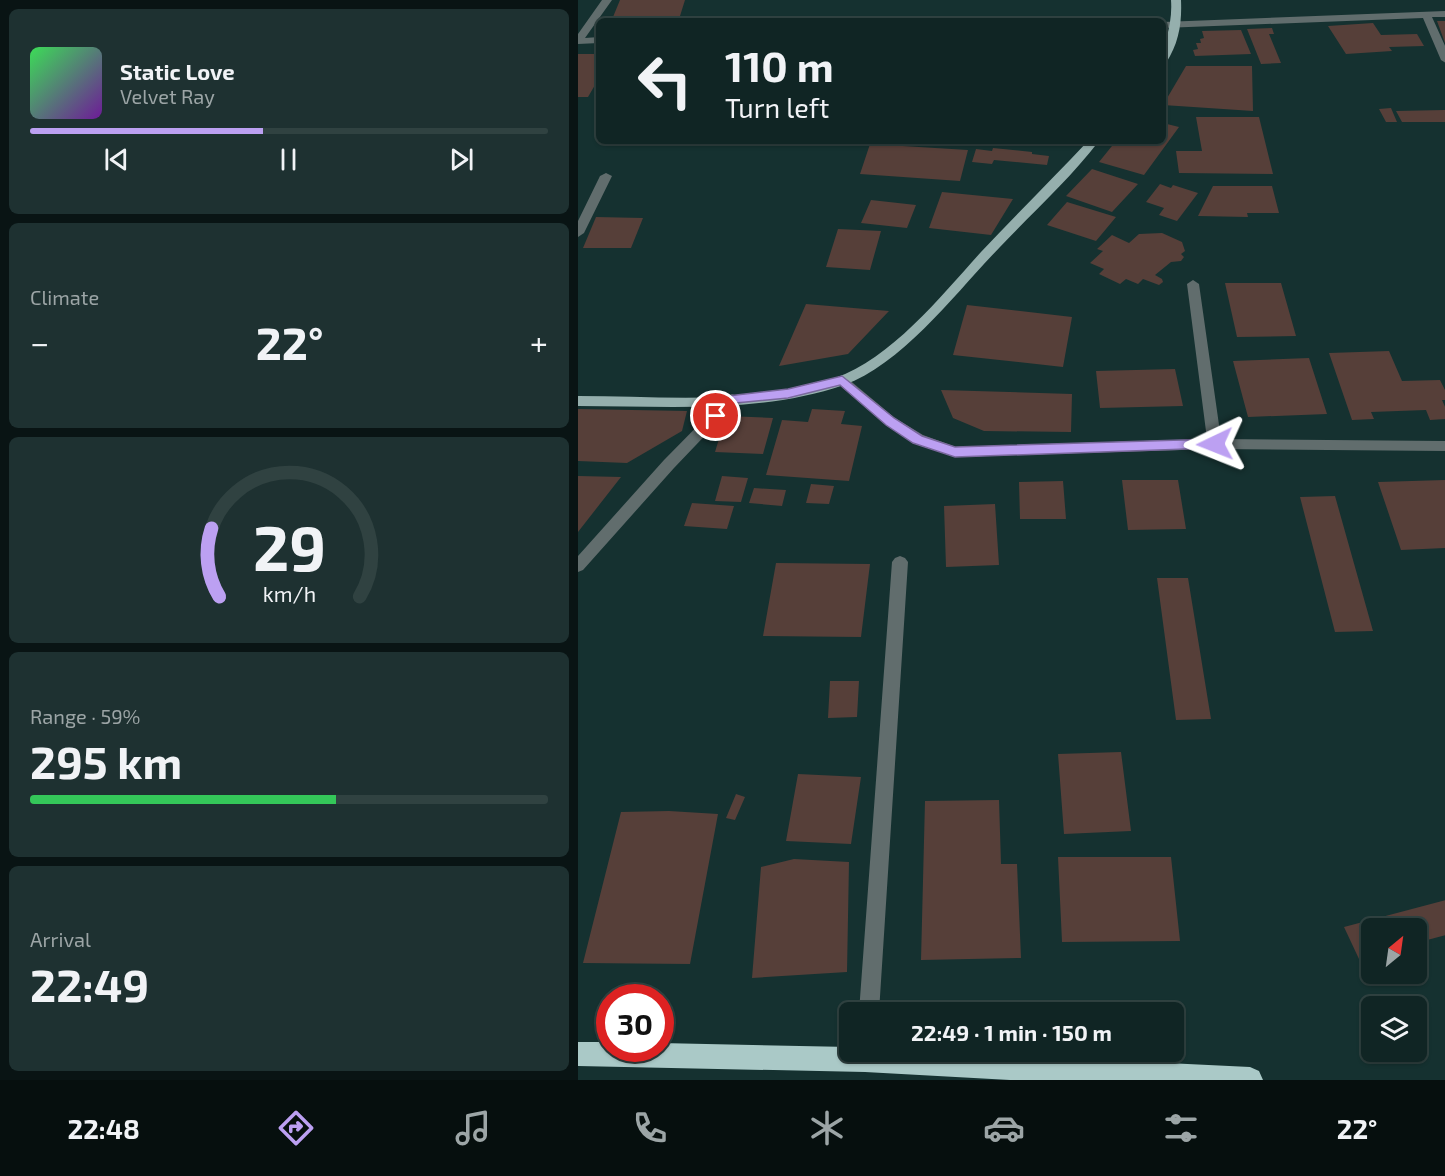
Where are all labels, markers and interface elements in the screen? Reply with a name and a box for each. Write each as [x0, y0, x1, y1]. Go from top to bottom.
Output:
text: 110 m [725, 40, 834, 90]
icon: left [626, 42, 704, 120]
text: Static Love [120, 58, 235, 84]
text: Velvet Ray [120, 84, 215, 108]
text: Turn left [725, 91, 829, 123]
icon: previous [100, 143, 133, 176]
icon: pause [272, 143, 305, 176]
icon: next [445, 143, 478, 176]
text: Climate [30, 285, 99, 309]
text: 22° [256, 315, 323, 369]
text: − [30, 322, 49, 362]
text: + [530, 322, 548, 362]
pin [690, 390, 741, 441]
icon: arrive [699, 399, 732, 432]
position arrow [1183, 412, 1247, 476]
text: 29 [252, 509, 326, 584]
text: km/h [262, 581, 316, 606]
text: Range · 59% [30, 704, 140, 728]
text: 295 km [30, 734, 182, 788]
north arrow [1361, 918, 1427, 984]
map controls [1361, 918, 1427, 1062]
text: Arrival [30, 927, 91, 951]
text: 22:49 [30, 957, 149, 1011]
speed limit sign: 30 [596, 984, 674, 1062]
button: layers [1361, 996, 1427, 1062]
text: 22:49 · 1 min · 150 m [911, 1019, 1112, 1045]
icon: directions [275, 1107, 317, 1149]
icon: music [452, 1107, 494, 1149]
icon: phone [629, 1107, 671, 1149]
icon: climate [806, 1107, 848, 1149]
icon: car [983, 1107, 1025, 1149]
icon: filters [1160, 1107, 1202, 1149]
text: 22:48 [67, 1112, 140, 1144]
text: 22° [1337, 1112, 1377, 1144]

